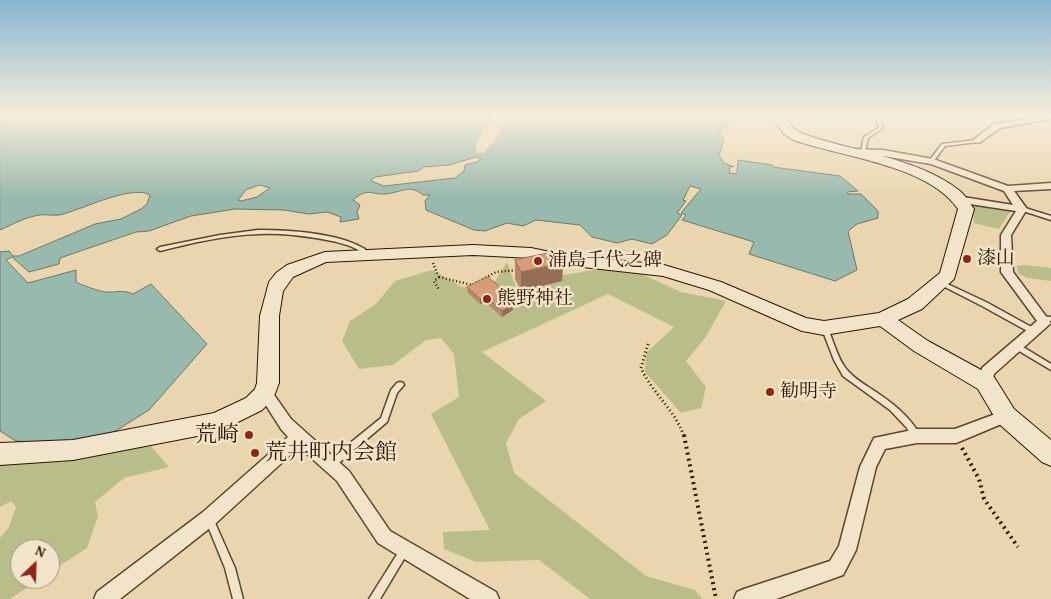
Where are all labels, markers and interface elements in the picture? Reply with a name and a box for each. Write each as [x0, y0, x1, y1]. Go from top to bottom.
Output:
place label: 漆山 [977, 248, 1015, 270]
place label: 浦島千代之碑 [548, 250, 662, 272]
marker: 漆山 [961, 253, 973, 265]
marker: 浦島千代之碑 [532, 255, 544, 267]
place label: 熊野神社 [497, 288, 573, 310]
marker: 熊野神社 [481, 293, 493, 305]
place label: 勧明寺 [780, 381, 837, 403]
marker: 勧明寺 [764, 386, 776, 398]
place label: 荒崎 [195, 422, 239, 448]
marker: 荒崎 [243, 429, 255, 441]
place label: 荒井町内会館 [265, 440, 397, 466]
marker: 荒井町内会館 [249, 447, 261, 459]
north arrow [10, 539, 60, 589]
text: N [32, 540, 49, 562]

